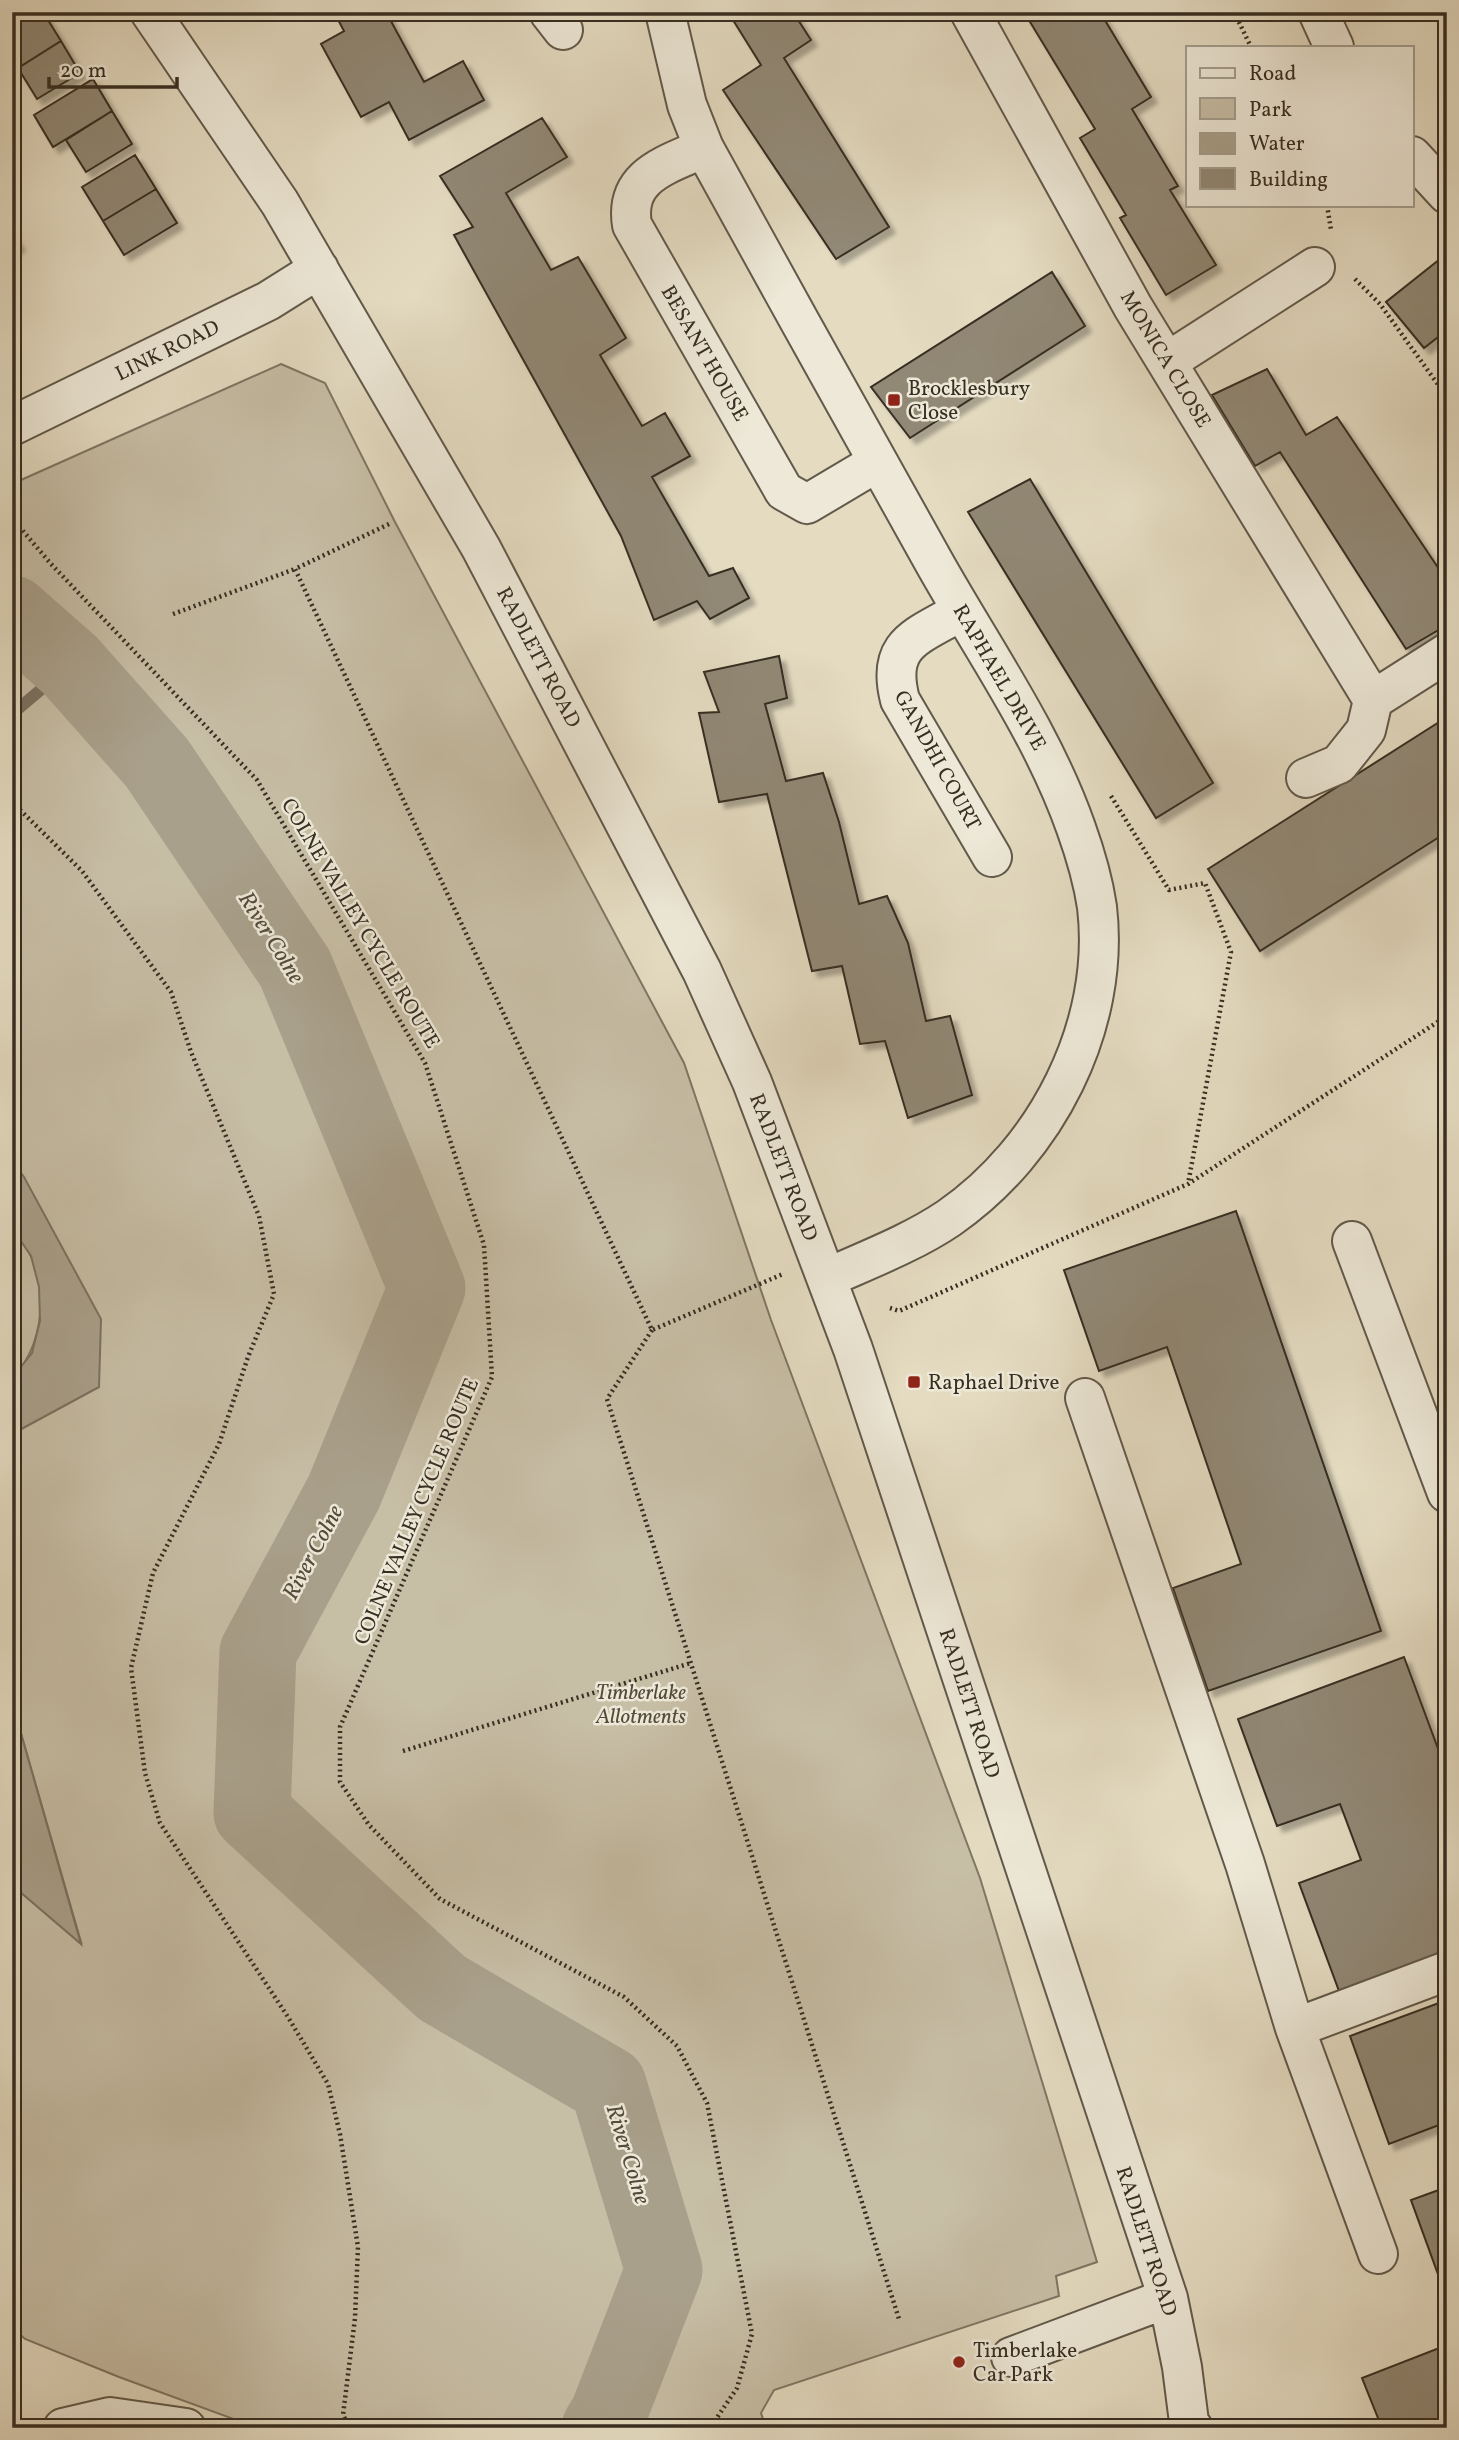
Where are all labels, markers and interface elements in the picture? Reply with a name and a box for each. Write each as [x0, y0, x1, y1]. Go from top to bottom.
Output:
scale bar [49, 46, 177, 90]
legend [1186, 46, 1414, 206]
text: 20 m [60, 57, 106, 86]
text: Road [1249, 60, 1296, 89]
text: Park [1249, 96, 1292, 125]
text: Water [1249, 130, 1305, 159]
text: Building [1249, 166, 1328, 195]
street label: BESANT HOUSE [653, 280, 755, 427]
street label: MONICA CLOSE [1112, 286, 1217, 434]
street label: LINK ROAD [111, 314, 225, 389]
place label: Brocklesbury Close [908, 375, 1031, 428]
marker: Brocklesbury Close [886, 392, 902, 408]
street label: RADLETT ROAD [488, 582, 587, 733]
street label: RAPHAEL DRIVE [945, 599, 1052, 756]
street label: GANDHI COURT [886, 686, 987, 836]
street label: COLNE VALLEY CYCLE ROUTE [273, 793, 446, 1054]
water label: River Colne [229, 886, 311, 991]
street label: RADLETT ROAD [741, 1090, 824, 1246]
place label: Raphael Drive [928, 1369, 1059, 1398]
street label: COLNE VALLEY CYCLE ROUTE [348, 1374, 487, 1649]
marker: Raphael Drive [906, 1374, 922, 1390]
water label: River Colne [275, 1499, 352, 1606]
street label: RADLETT ROAD [931, 1625, 1006, 1782]
park label: Timberlake Allotments [595, 1679, 686, 1732]
water label: River Colne [597, 2101, 658, 2209]
street label: RADLETT ROAD [1108, 2163, 1183, 2320]
place label: Timberlake Car Park [973, 2337, 1077, 2390]
marker: Timberlake Car Park [951, 2354, 967, 2370]

